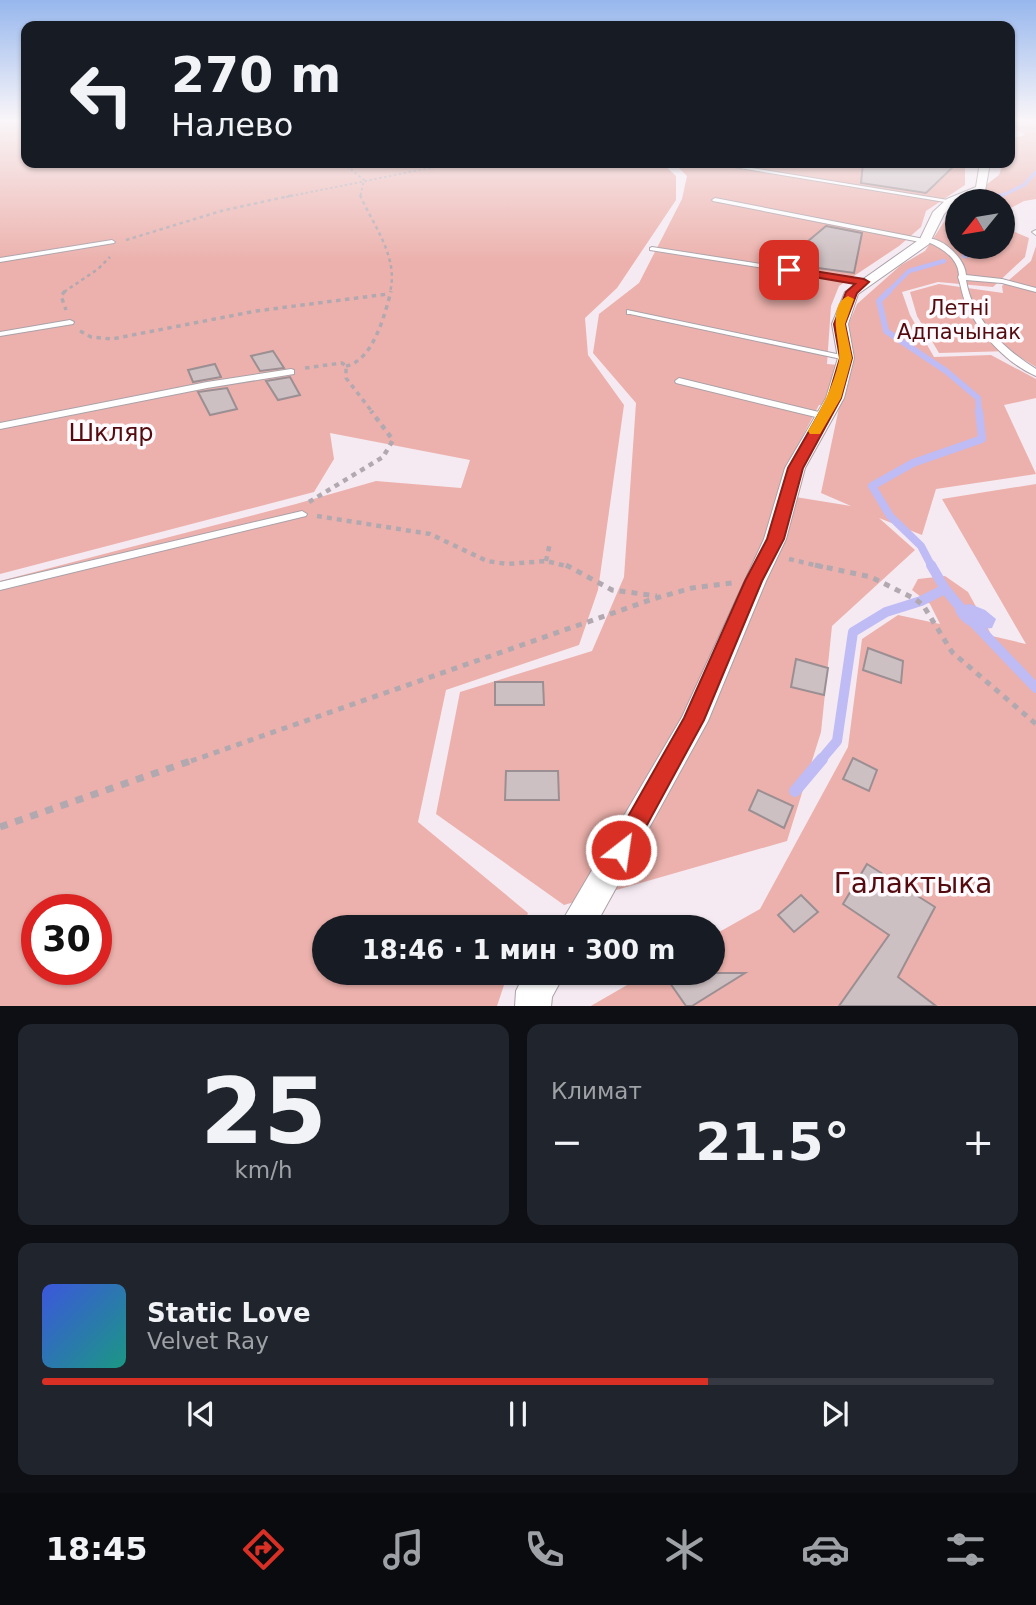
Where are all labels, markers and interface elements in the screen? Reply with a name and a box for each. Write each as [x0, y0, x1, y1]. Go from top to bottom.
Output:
text: 270 m [171, 47, 341, 104]
icon: left [56, 49, 147, 140]
text: Налево [171, 106, 293, 144]
north arrow [945, 189, 1015, 259]
map controls [945, 189, 1015, 259]
pin [759, 240, 819, 300]
icon: arrive [770, 251, 808, 289]
park label: Летні Адпачынак [897, 296, 1021, 344]
park label: Шкляр [68, 419, 154, 447]
position arrow [584, 813, 658, 887]
park label: Галактыка [834, 867, 992, 900]
speed limit sign: 30 [21, 894, 112, 985]
text: 18:46 · 1 мин · 300 m [362, 935, 675, 965]
text: 25 [200, 1059, 327, 1164]
text: Климат [551, 1078, 642, 1104]
text: 21.5° [695, 1112, 850, 1172]
text: − [551, 1120, 583, 1164]
text: + [962, 1120, 994, 1164]
text: km/h [234, 1157, 293, 1183]
text: Static Love [147, 1298, 311, 1328]
text: Velvet Ray [147, 1328, 269, 1354]
icon: previous [182, 1395, 220, 1433]
icon: pause [499, 1395, 537, 1433]
icon: next [816, 1395, 854, 1433]
icon: directions [239, 1525, 288, 1574]
icon: music [379, 1525, 428, 1574]
icon: phone [520, 1525, 569, 1574]
icon: climate [660, 1525, 709, 1574]
icon: car [801, 1525, 850, 1574]
icon: filters [941, 1525, 990, 1574]
text: 18:45 [46, 1530, 148, 1568]

